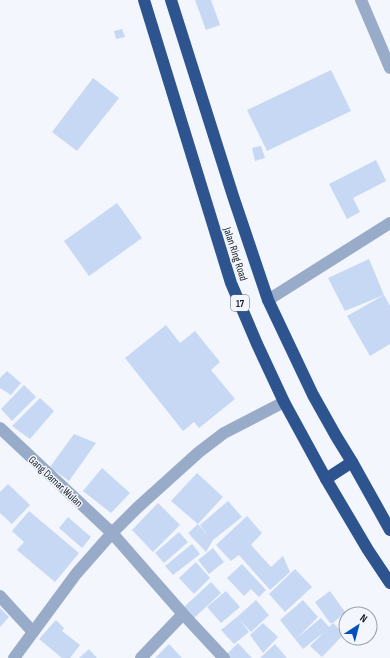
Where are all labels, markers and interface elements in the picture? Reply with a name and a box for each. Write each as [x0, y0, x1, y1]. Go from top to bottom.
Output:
street label: Jalan Ring Road [220, 225, 250, 283]
road number: 17 [231, 295, 249, 311]
street label: Gang Damar Wulan [26, 453, 86, 510]
north arrow [338, 606, 378, 646]
text: N [357, 611, 370, 625]

